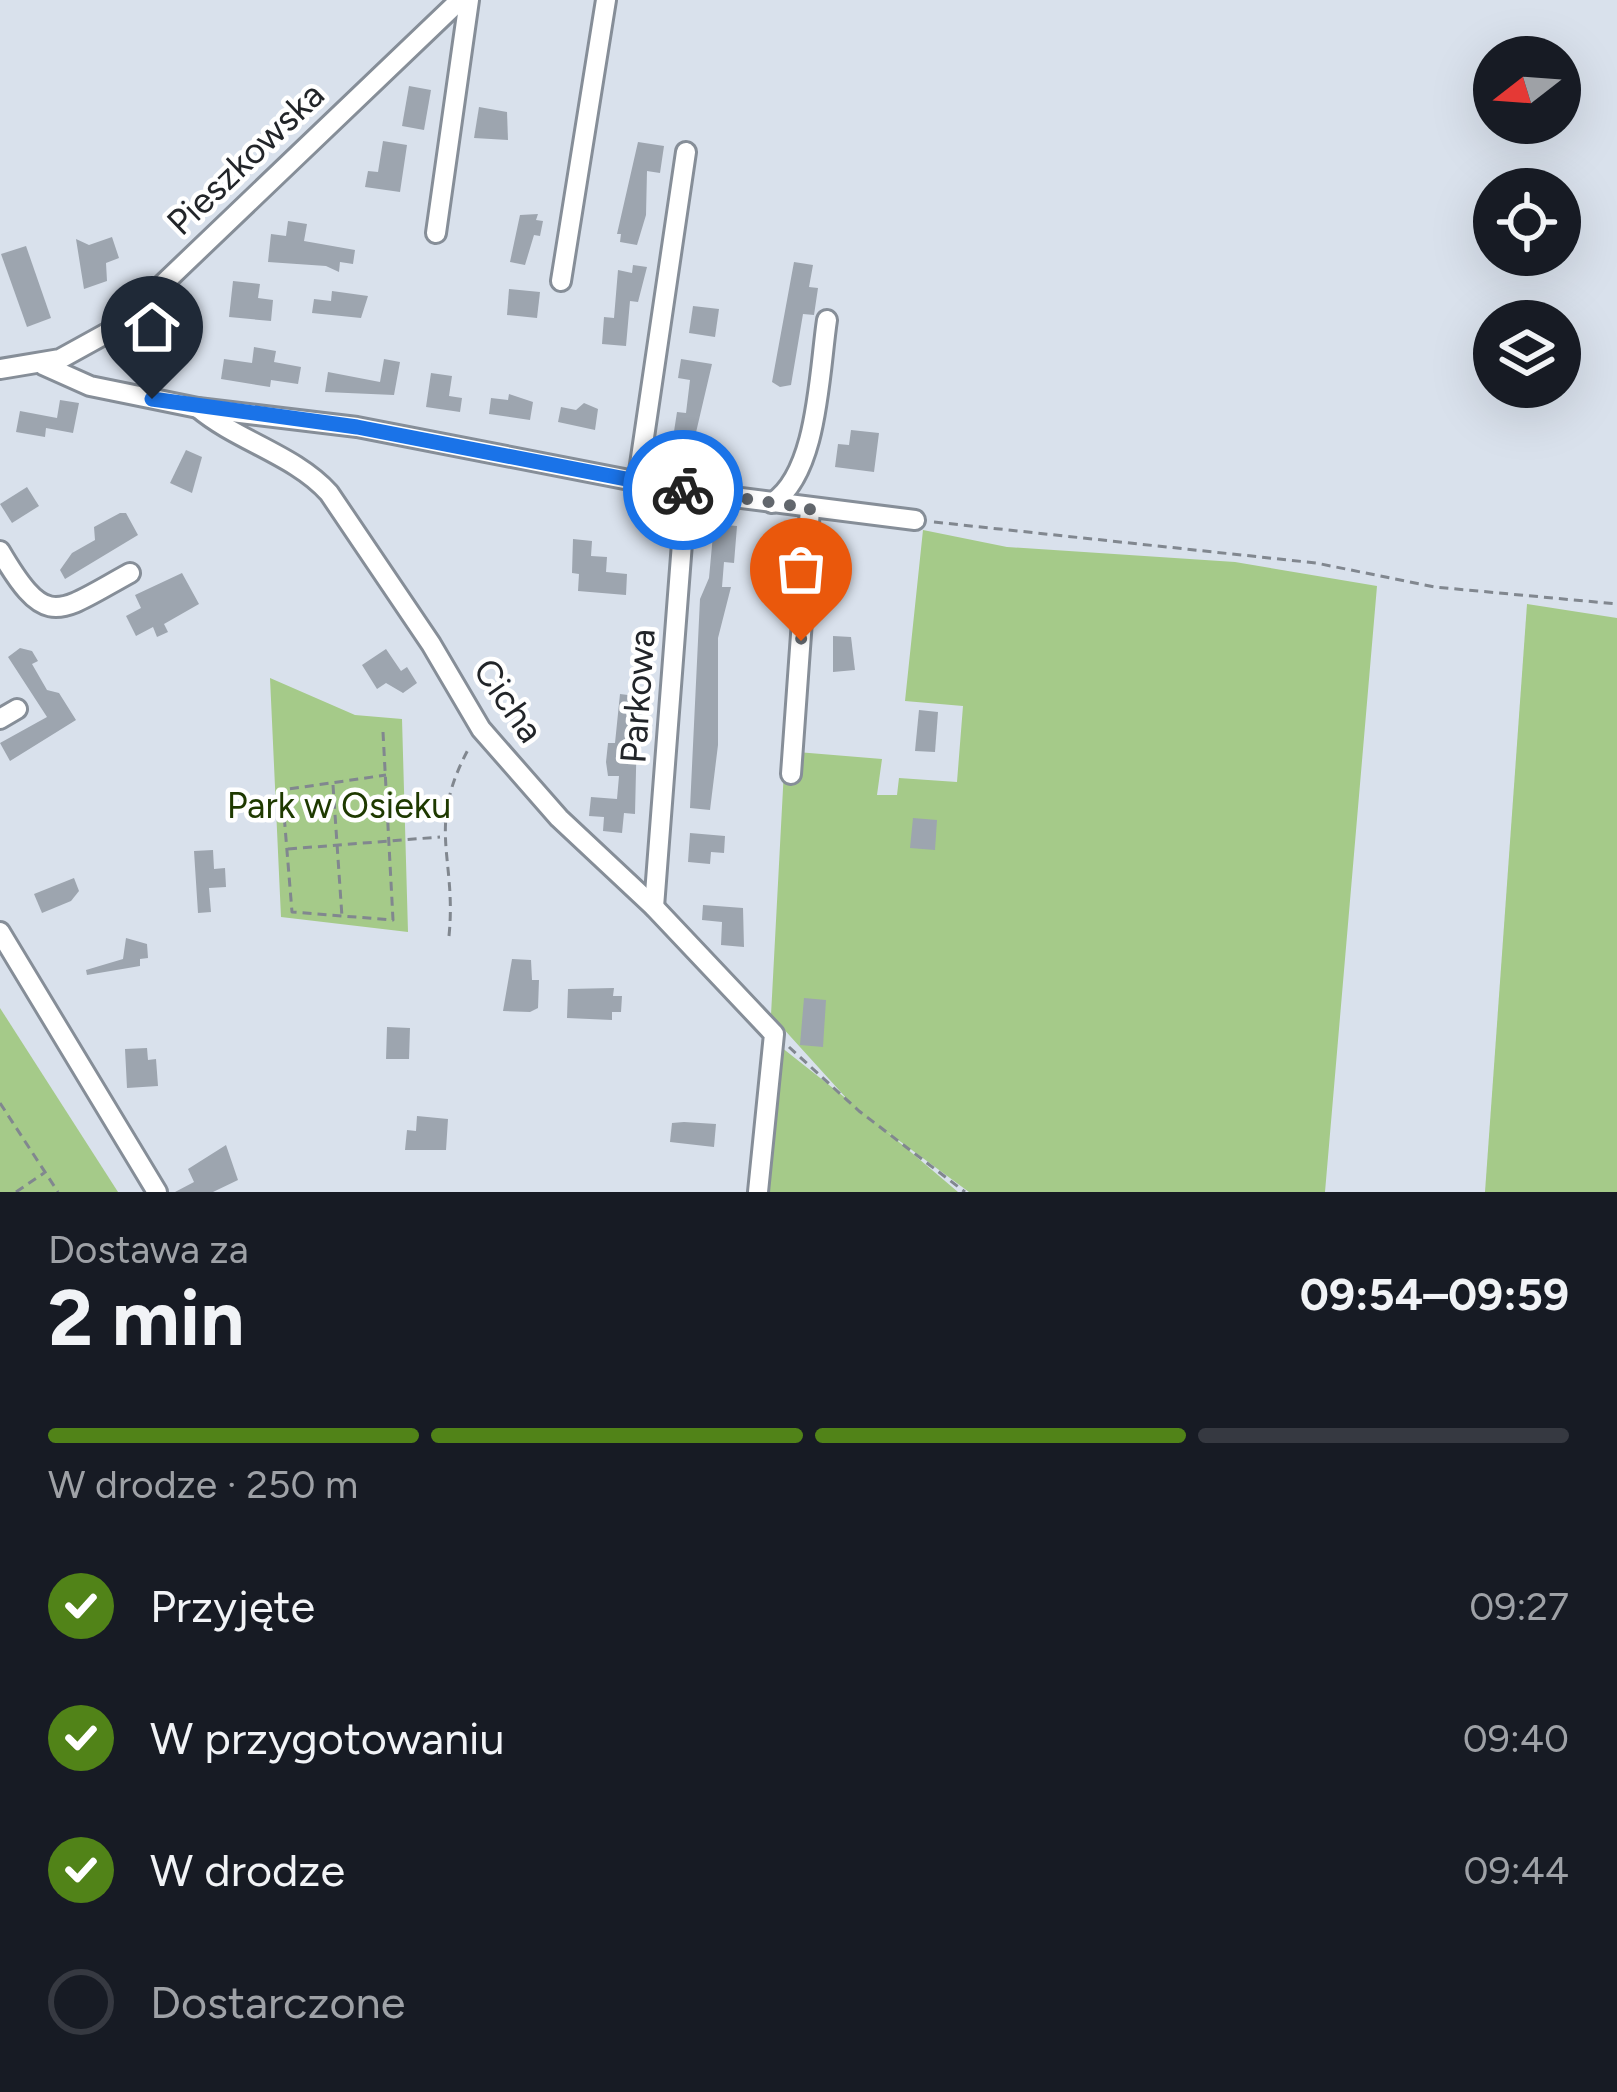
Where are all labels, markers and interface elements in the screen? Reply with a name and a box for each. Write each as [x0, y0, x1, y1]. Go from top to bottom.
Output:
north arrow [1473, 36, 1581, 144]
map controls [1473, 36, 1581, 408]
street label: Pieszkowska [158, 73, 333, 244]
button: locate [1473, 168, 1581, 276]
pin [101, 276, 203, 399]
icon: home [119, 294, 185, 360]
button: layers [1473, 300, 1581, 408]
courier [623, 430, 743, 550]
icon: bike [650, 457, 716, 523]
pin [750, 518, 852, 641]
icon: bag [768, 536, 834, 602]
street label: Parkowa [611, 627, 664, 765]
street label: Cicha [465, 650, 553, 750]
park label: Park w Osieku [227, 784, 451, 827]
text: Dostawa za [48, 1226, 249, 1273]
text: 09:54–09:59 [1300, 1267, 1569, 1321]
text: 2 min [48, 1271, 244, 1365]
text: W drodze · 250 m [48, 1461, 358, 1508]
icon: check [48, 1573, 114, 1639]
text: Przyjęte [150, 1579, 315, 1633]
text: 09:27 [1469, 1583, 1569, 1630]
icon: check [48, 1705, 114, 1771]
text: W przygotowaniu [150, 1711, 505, 1765]
text: 09:40 [1463, 1715, 1569, 1762]
icon: check [48, 1837, 114, 1903]
text: W drodze [150, 1843, 345, 1897]
text: 09:44 [1464, 1847, 1569, 1894]
text: Dostarczone [150, 1975, 405, 2029]

